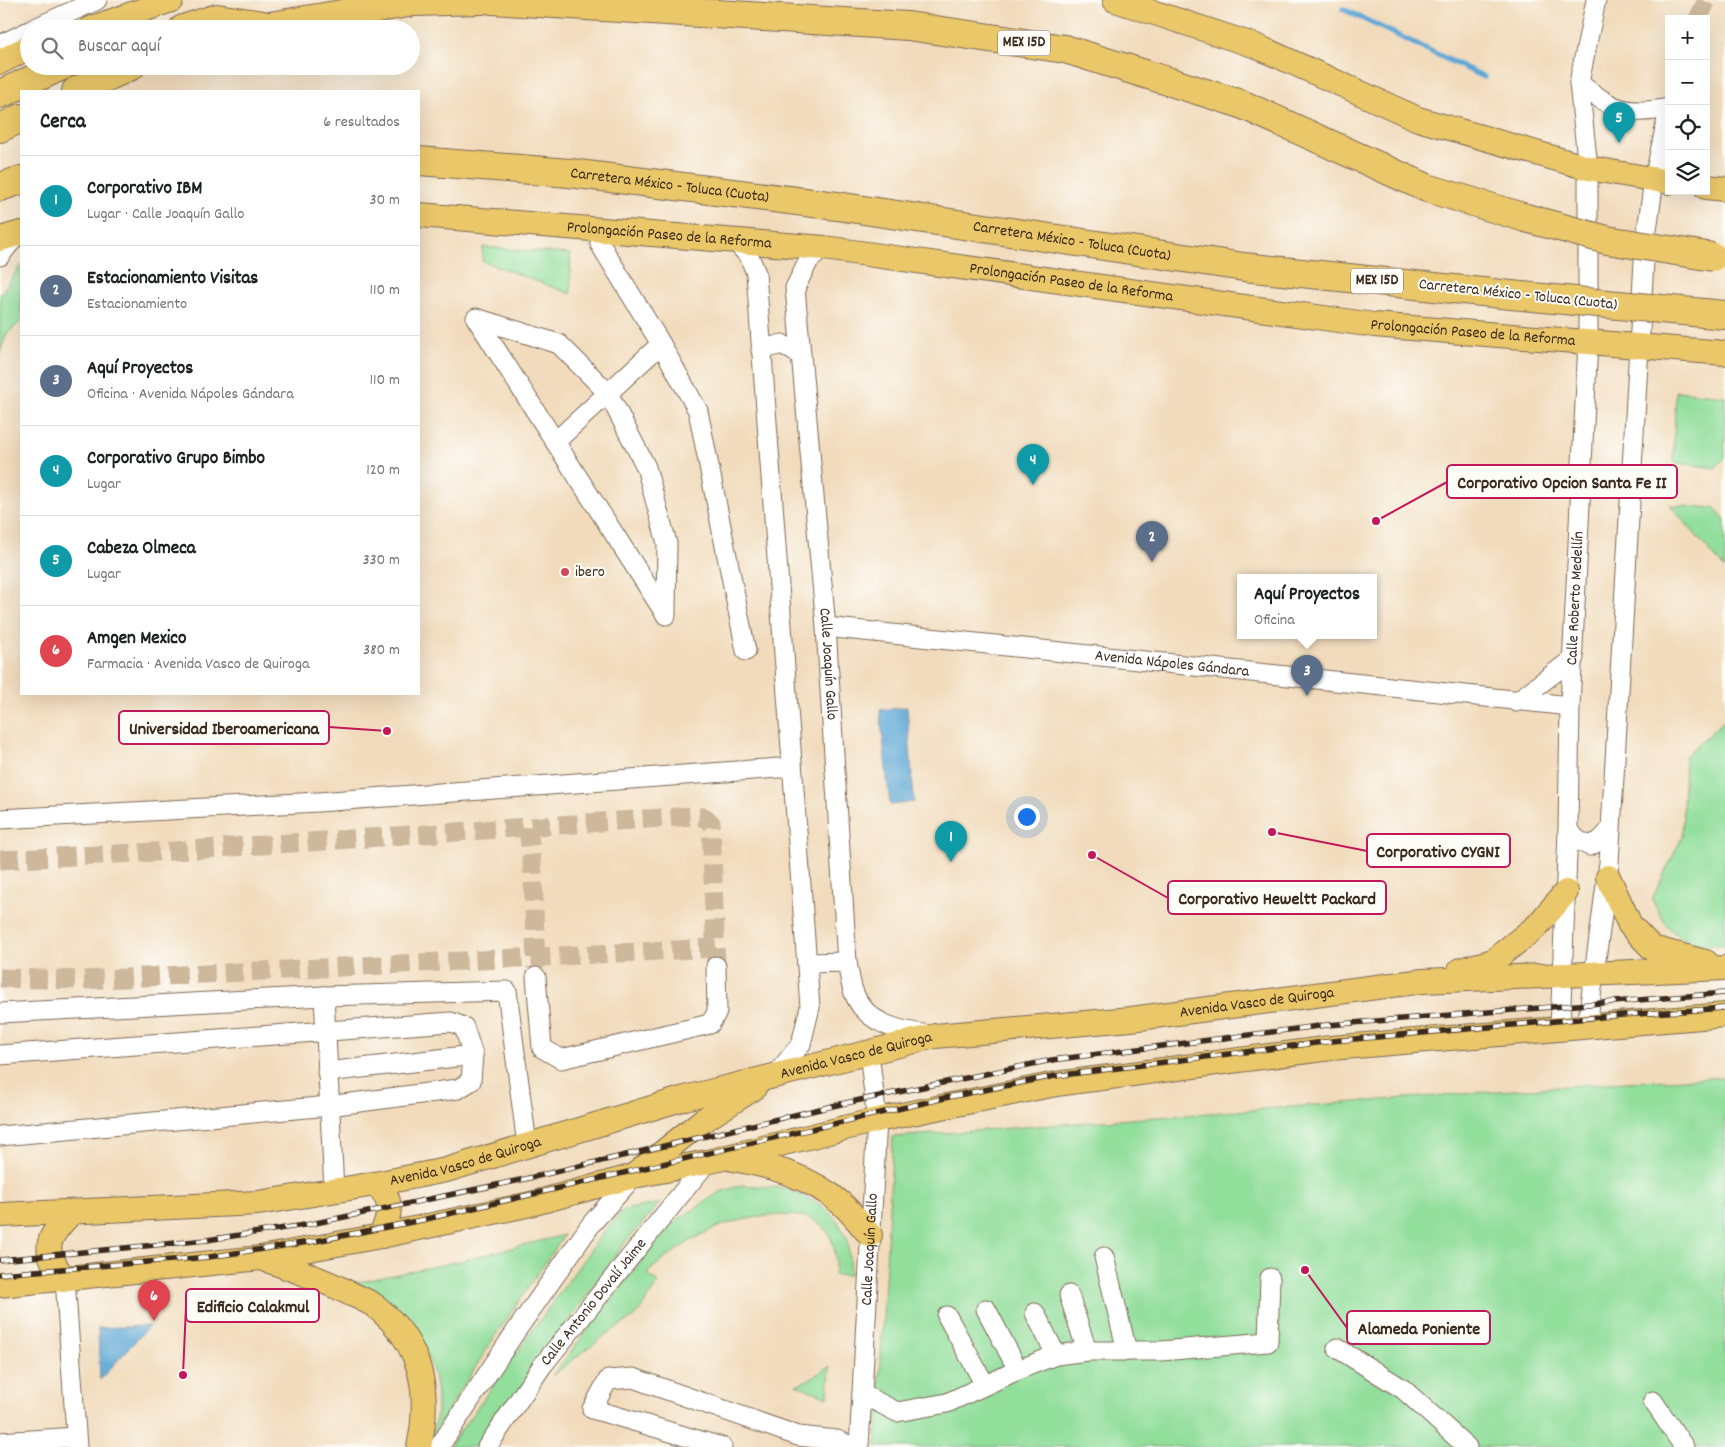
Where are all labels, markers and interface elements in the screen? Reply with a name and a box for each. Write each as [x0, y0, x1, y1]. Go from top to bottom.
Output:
map controls [1665, 15, 1710, 195]
button: + [1665, 15, 1710, 60]
search box [20, 20, 420, 75]
road number: MEX 15D [998, 30, 1050, 56]
icon: search [38, 34, 66, 62]
text: Buscar aquí [78, 34, 160, 61]
button: − [1665, 60, 1710, 105]
pin: 5 [1603, 102, 1635, 143]
button: locate [1665, 105, 1710, 150]
text: Cerca [40, 108, 86, 138]
text: 6 resultados [323, 111, 400, 134]
button: layers [1665, 150, 1710, 195]
street label: Carretera México - Toluca (Cuota) [569, 162, 770, 209]
text: Corporativo IBM [87, 176, 202, 203]
text: 1 [54, 189, 58, 212]
text: 30 m [370, 189, 400, 212]
text: Lugar · Calle Joaquín Gallo [87, 203, 244, 226]
street label: Carretera México - Toluca (Cuota) [971, 215, 1172, 267]
street label: Prolongación Paseo de la Reforma [566, 216, 773, 255]
street label: Prolongación Paseo de la Reforma [968, 257, 1175, 308]
text: Estacionamiento Visitas [87, 266, 258, 293]
road number: MEX 15D [1351, 268, 1403, 294]
street label: Carretera México - Toluca (Cuota) [1418, 273, 1618, 317]
text: 2 [53, 279, 60, 302]
text: 110 m [370, 279, 400, 302]
text: Estacionamiento [87, 293, 187, 316]
street label: Prolongación Paseo de la Reforma [1370, 313, 1577, 353]
text: Aquí Proyectos [87, 356, 193, 383]
text: 3 [52, 369, 60, 392]
text: 110 m [370, 369, 400, 392]
text: Oficina · Avenida Nápoles Gándara [87, 383, 294, 406]
pin: 4 [1017, 444, 1049, 485]
text: Corporativo Grupo Bimbo [87, 446, 265, 473]
text: 4 [53, 459, 59, 482]
text: 120 m [366, 459, 400, 482]
callout: Corporativo Opcion Santa Fe II [1447, 465, 1677, 498]
text: Corporativo Opcion Santa Fe II [1457, 472, 1667, 497]
text: Lugar [87, 473, 121, 496]
pin: 2 [1136, 521, 1168, 562]
street label: Calle Roberto Medellín [1561, 531, 1590, 666]
text: Cabeza Olmeca [87, 536, 196, 563]
text: 5 [52, 549, 60, 572]
text: 330 m [362, 549, 400, 572]
place label: ibero [575, 561, 605, 584]
text: Lugar [87, 563, 121, 586]
marker: ibero [559, 566, 571, 578]
popup [1237, 574, 1377, 639]
text: Aquí Proyectos [1254, 582, 1360, 609]
street label: Calle Joaquín Gallo [813, 607, 843, 721]
text: Oficina [1254, 609, 1295, 632]
text: Amgen Mexico [87, 626, 186, 653]
text: 6 [52, 639, 60, 662]
text: 380 m [363, 639, 400, 662]
street label: Avenida Nápoles Gándara [1094, 644, 1251, 683]
text: Farmacia · Avenida Vasco de Quiroga [87, 653, 309, 676]
pin: 3 [1291, 655, 1323, 696]
callout: Universidad Iberoamericana [119, 711, 329, 744]
text: Universidad Iberoamericana [129, 718, 319, 743]
your location [1014, 804, 1040, 830]
pin: 1 [935, 821, 967, 862]
callout: Corporativo CYGNI [1367, 834, 1510, 867]
text: Corporativo CYGNI [1376, 841, 1500, 866]
callout: Corporativo Heweltt Packard [1168, 881, 1386, 914]
text: Corporativo Heweltt Packard [1178, 888, 1376, 913]
street label: Avenida Vasco de Quiroga [1178, 981, 1336, 1024]
street label: Avenida Vasco de Quiroga [778, 1026, 935, 1085]
street label: Avenida Vasco de Quiroga [388, 1130, 544, 1192]
street label: Calle Joaquín Gallo [855, 1192, 884, 1306]
street label: Calle Antonio Dovalí Jaime [535, 1233, 652, 1371]
pin: 6 [138, 1280, 170, 1321]
callout: Edificio Calakmul [186, 1289, 319, 1322]
text: Edificio Calakmul [197, 1296, 310, 1321]
callout: Alameda Poniente [1347, 1311, 1490, 1344]
text: Alameda Poniente [1358, 1318, 1480, 1343]

